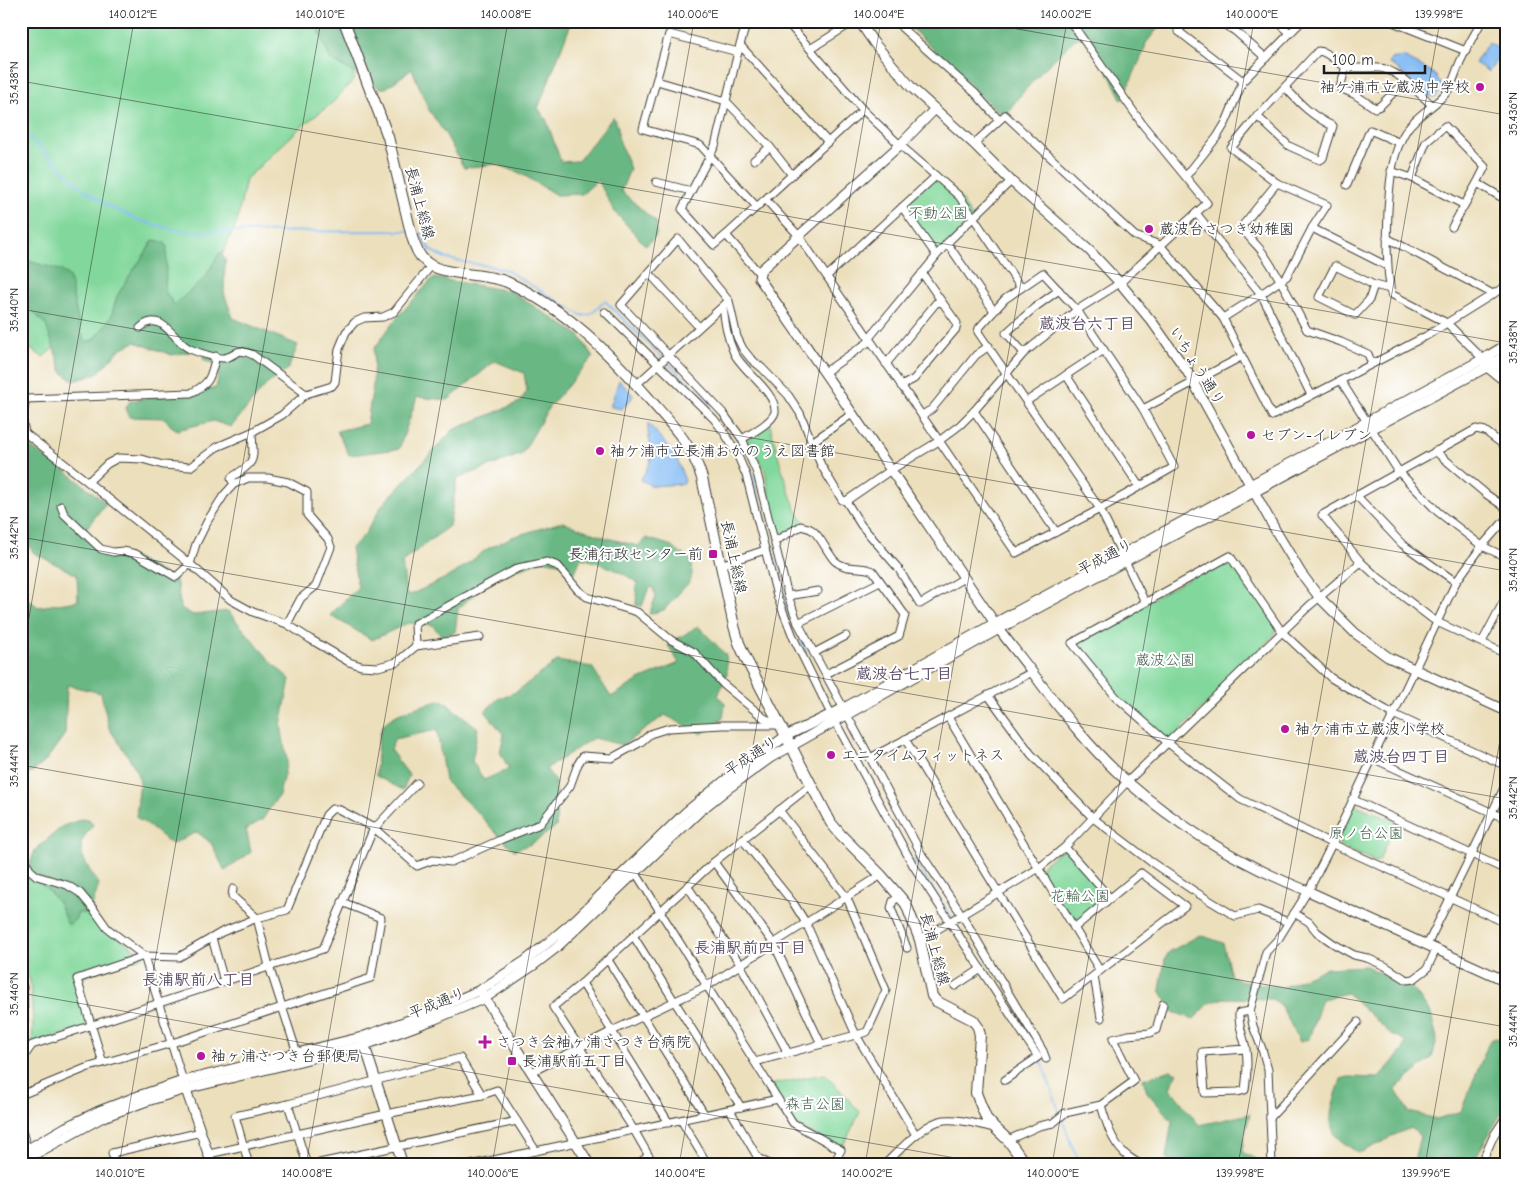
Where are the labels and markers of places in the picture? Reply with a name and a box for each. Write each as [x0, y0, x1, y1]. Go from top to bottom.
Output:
place label: 袖ケ浦市立蔵波中学校 [1320, 78, 1470, 96]
marker: 袖ケ浦市立蔵波中学校 [1474, 81, 1486, 93]
place label: 蔵波台さつき幼稚園 [1159, 220, 1294, 238]
marker: 蔵波台さつき幼稚園 [1143, 223, 1155, 235]
place label: セブン-イレブン [1261, 426, 1372, 444]
marker: セブン-イレブン [1245, 429, 1257, 441]
place label: 袖ケ浦市立長浦おかのうえ図書館 [610, 442, 835, 460]
marker: 袖ケ浦市立長浦おかのうえ図書館 [594, 445, 606, 457]
place label: 長浦行政センター前 [569, 545, 703, 563]
marker: 長浦行政センター前 [707, 548, 719, 560]
place label: 袖ケ浦市立蔵波小学校 [1295, 720, 1445, 738]
marker: 袖ケ浦市立蔵波小学校 [1279, 723, 1291, 735]
place label: エニタイムフィットネス [841, 746, 1004, 764]
marker: エニタイムフィットネス [825, 749, 837, 761]
place label: さつき会袖ヶ浦さつき台病院 [496, 1033, 691, 1051]
marker: さつき会袖ヶ浦さつき台病院 [478, 1035, 492, 1049]
place label: 袖ヶ浦さつき台郵便局 [211, 1047, 361, 1065]
marker: 袖ヶ浦さつき台郵便局 [195, 1050, 207, 1062]
place label: 長浦駅前五丁目 [522, 1052, 627, 1070]
marker: 長浦駅前五丁目 [506, 1055, 518, 1067]

